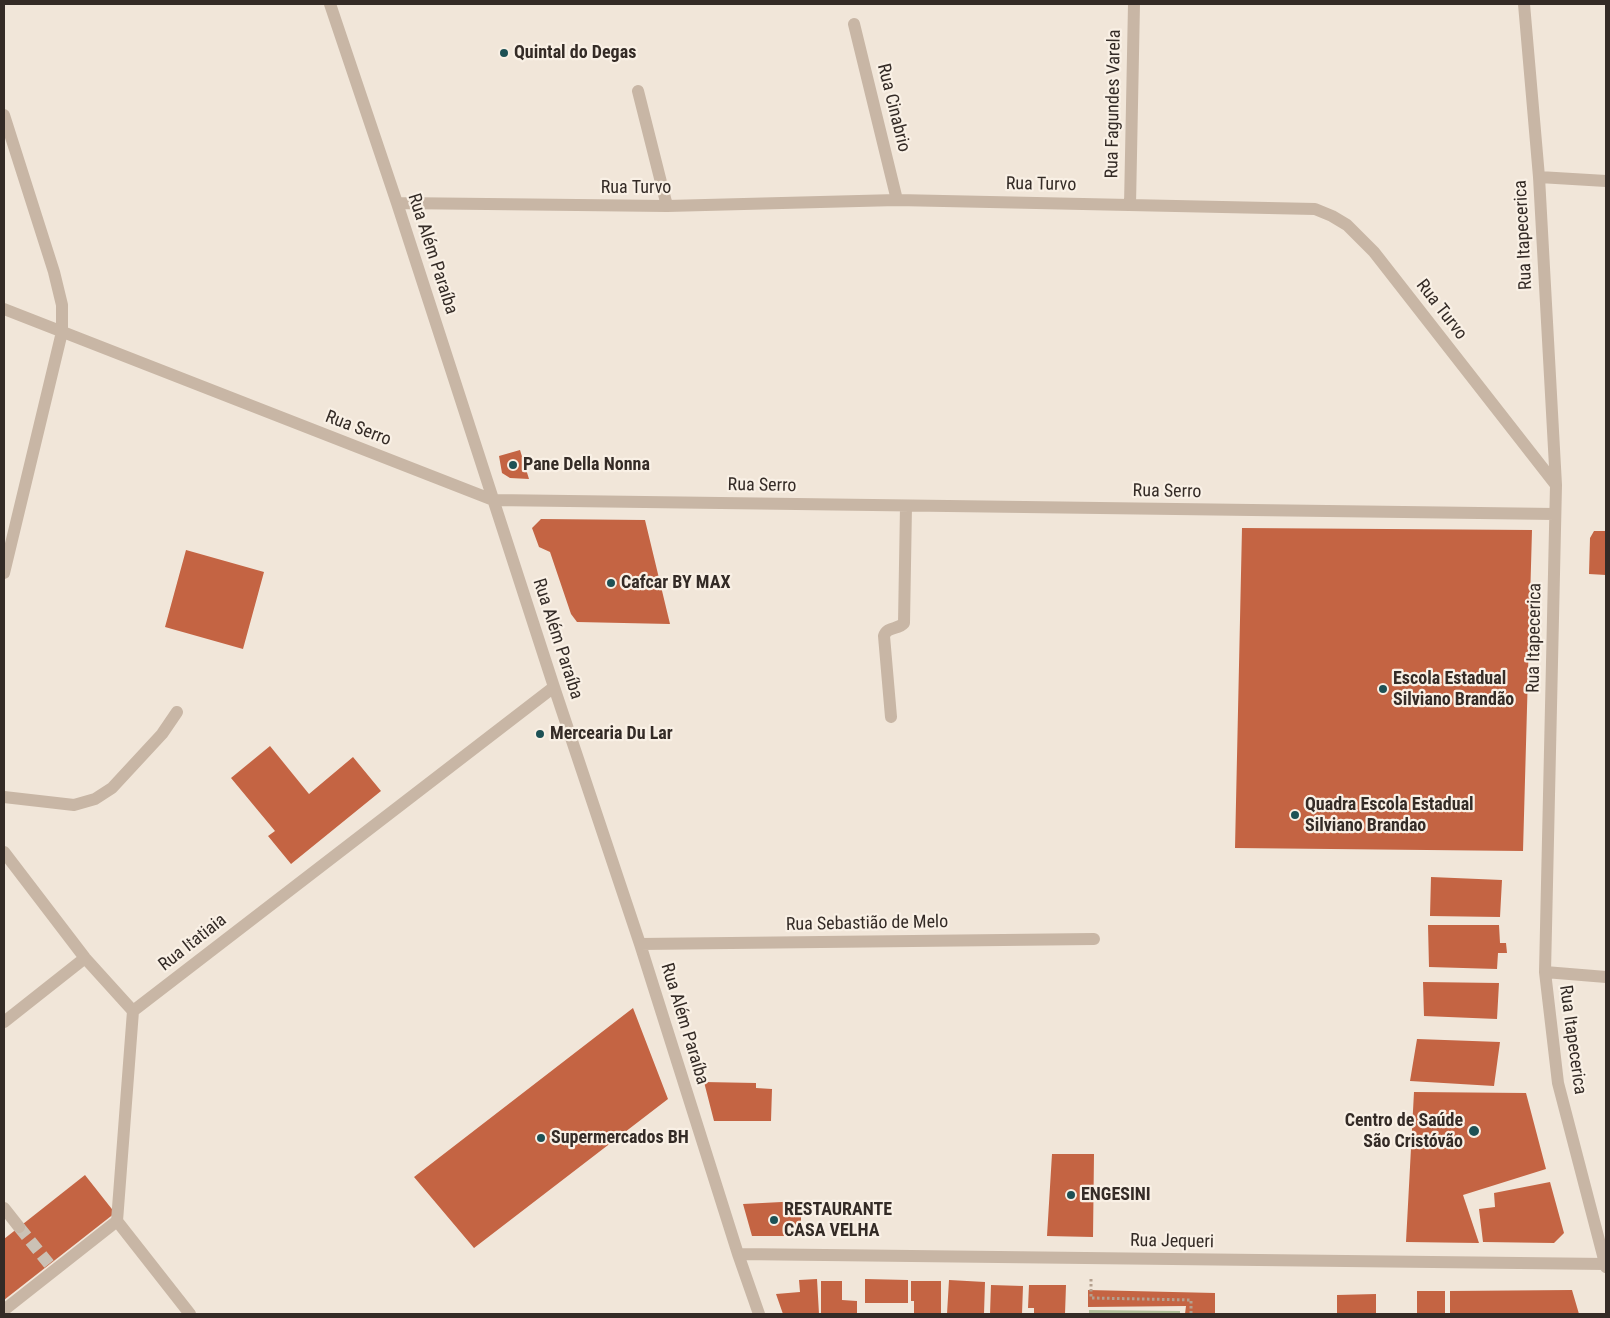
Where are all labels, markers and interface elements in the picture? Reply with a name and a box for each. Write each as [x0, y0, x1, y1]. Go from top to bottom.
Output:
street label: Rua Fagundes Varela [1102, 29, 1126, 179]
place label: Quintal do Degas [514, 42, 636, 64]
marker: Quintal do Degas [498, 47, 510, 59]
street label: Rua Cinabrio [872, 62, 914, 154]
street label: Rua Turvo [1006, 174, 1076, 196]
street label: Rua Turvo [601, 177, 671, 199]
street label: Rua Itapecerica [1510, 179, 1538, 291]
street label: Rua Além Paraíba [402, 191, 462, 317]
street label: Rua Turvo [1411, 276, 1471, 344]
street label: Rua Serro [322, 407, 394, 451]
place label: Pane Della Nonna [523, 454, 650, 476]
marker: Pane Della Nonna [507, 459, 519, 471]
street label: Rua Serro [728, 475, 796, 497]
street label: Rua Serro [1133, 481, 1201, 503]
place label: Cafcar BY MAX [621, 572, 730, 594]
street label: Rua Além Paraíba [527, 576, 587, 702]
marker: Cafcar BY MAX [605, 577, 617, 589]
street label: Rua Itapecerica [1523, 583, 1547, 693]
place label: Escola Estadual Silviano Brandão [1393, 668, 1514, 711]
marker: Escola Estadual Silviano Brandão [1377, 683, 1389, 695]
place label: Mercearia Du Lar [550, 723, 673, 745]
marker: Mercearia Du Lar [534, 728, 546, 740]
place label: Quadra Escola Estadual Silviano Brandao [1305, 794, 1474, 836]
marker: Quadra Escola Estadual Silviano Brandao [1289, 809, 1301, 821]
street label: Rua Itatiaia [155, 910, 231, 976]
street label: Rua Sebastião de Melo [786, 912, 948, 936]
street label: Rua Além Paraíba [655, 961, 713, 1087]
street label: Rua Itapecerica [1554, 984, 1590, 1096]
place label: Centro de Saúde São Cristóvão [1345, 1110, 1463, 1152]
marker: Centro de Saúde São Cristóvão [1467, 1124, 1481, 1138]
place label: Supermercados BH [551, 1127, 689, 1149]
marker: Supermercados BH [535, 1132, 547, 1144]
place label: ENGESINI [1081, 1184, 1151, 1206]
marker: ENGESINI [1065, 1189, 1077, 1201]
place label: RESTAURANTE CASA VELHA [784, 1199, 892, 1242]
marker: RESTAURANTE CASA VELHA [768, 1214, 780, 1226]
street label: Rua Jequeri [1130, 1230, 1214, 1254]

